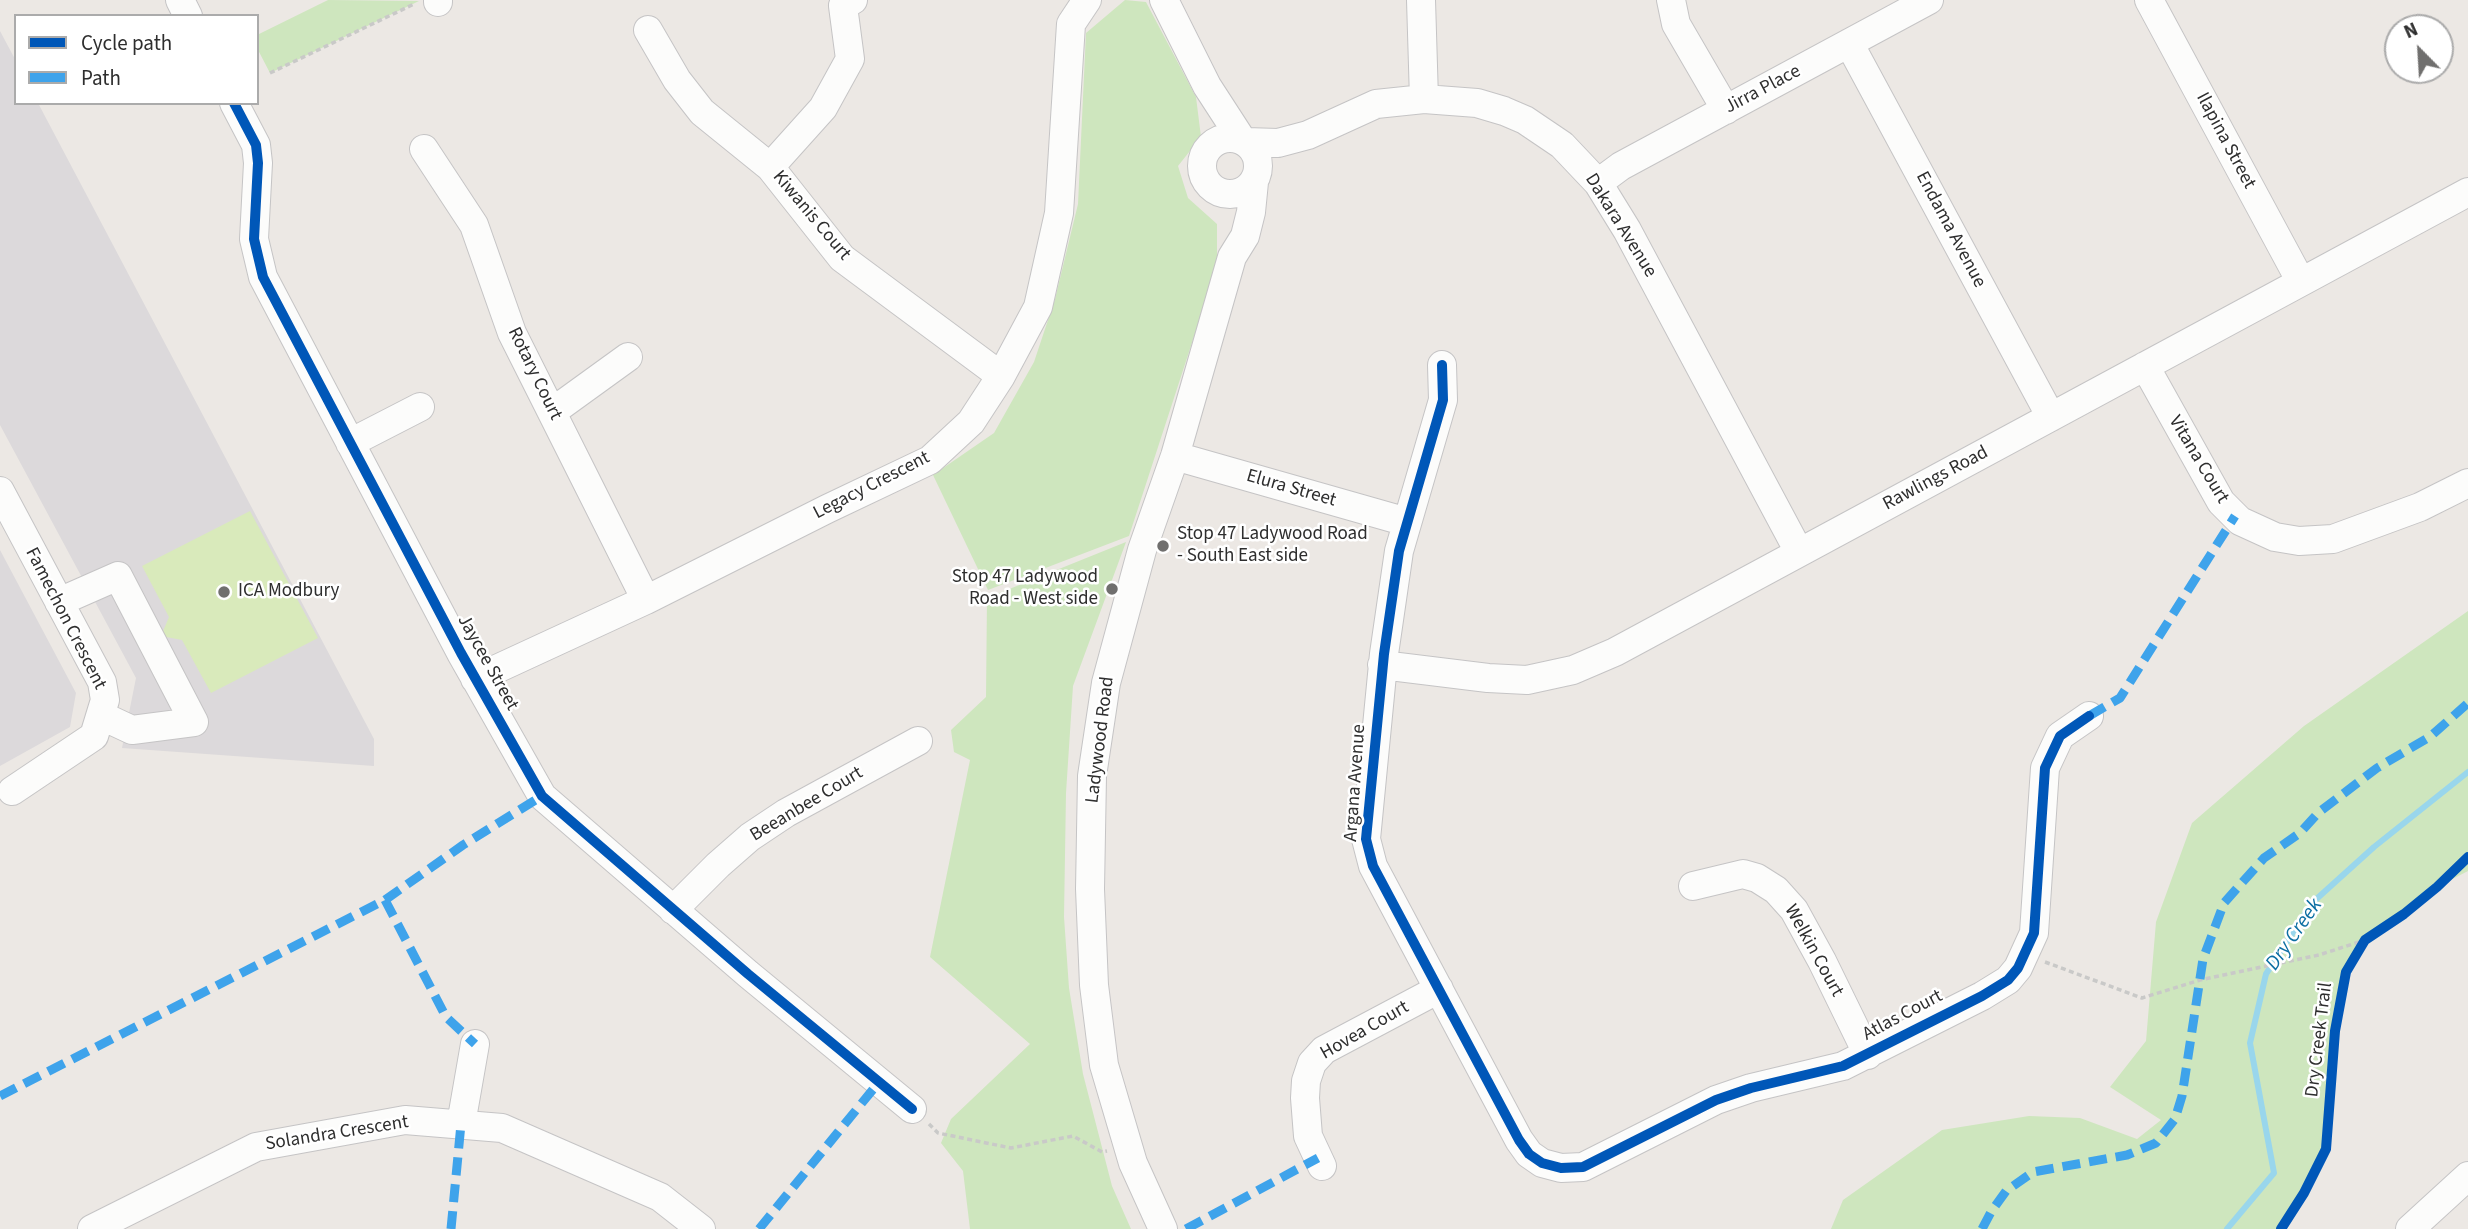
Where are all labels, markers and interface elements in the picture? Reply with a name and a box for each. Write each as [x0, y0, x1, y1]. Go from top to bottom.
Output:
legend [14, 14, 259, 105]
north arrow [2384, 14, 2454, 84]
text: N [2400, 16, 2422, 46]
text: Cycle path [81, 28, 172, 58]
street label: Jirra Place [1721, 61, 1805, 119]
text: Path [81, 63, 121, 93]
street label: Ilapina Street [2190, 89, 2260, 193]
street label: Kiwanis Court [767, 167, 855, 265]
street label: Endama Avenue [1910, 168, 1990, 292]
street label: Dakara Avenue [1579, 170, 1661, 282]
street label: Rotary Court [502, 324, 566, 424]
street label: Vitana Court [2163, 412, 2233, 508]
street label: Rawlings Road [1879, 442, 1993, 516]
street label: Legacy Crescent [810, 447, 934, 525]
street label: Elura Street [1243, 465, 1339, 513]
place label: Stop 47 Ladywood Road - South East side [1177, 524, 1368, 568]
marker: Stop 47 Ladywood Road - South East side [1155, 538, 1171, 554]
street label: Famechon Crescent [19, 544, 111, 694]
place label: Stop 47 Ladywood Road - West side [952, 567, 1098, 611]
place label: ICA Modbury [238, 581, 339, 603]
marker: Stop 47 Ladywood Road - West side [1104, 581, 1120, 597]
marker: ICA Modbury [216, 584, 232, 600]
street label: Jaycee Street [451, 611, 523, 715]
street label: Ladywood Road [1082, 675, 1120, 805]
street label: Argana Avenue [1341, 723, 1371, 843]
street label: Beeanbee Court [747, 762, 867, 848]
water label: Dry Creek [2261, 894, 2329, 976]
street label: Welkin Court [1778, 901, 1848, 1001]
street label: Dry Creek Trail [2302, 981, 2338, 1099]
street label: Atlas Court [1859, 985, 1947, 1047]
street label: Hovea Court [1317, 997, 1413, 1065]
street label: Solandra Crescent [264, 1111, 410, 1157]

